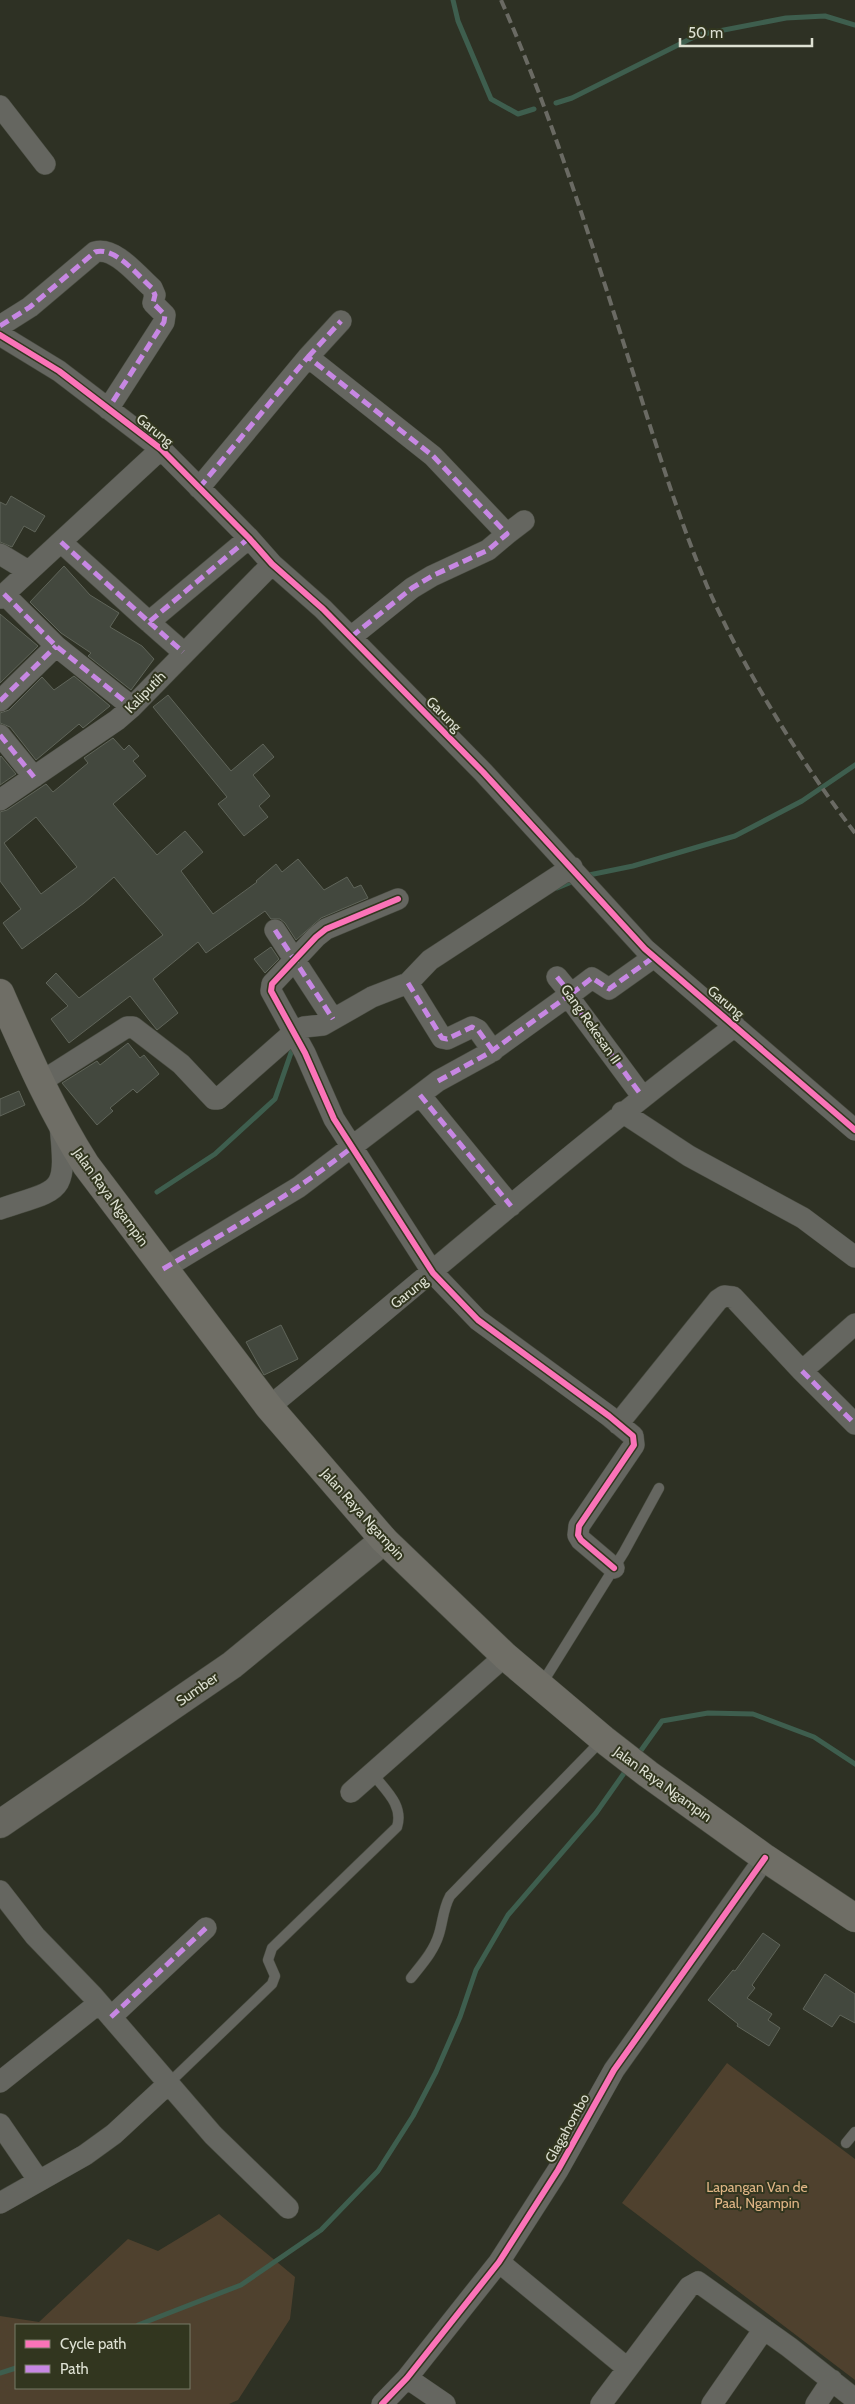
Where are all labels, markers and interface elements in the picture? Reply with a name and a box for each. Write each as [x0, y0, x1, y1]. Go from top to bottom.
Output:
scale bar [680, 15, 812, 47]
text: 50 m [688, 24, 723, 42]
street label: Garung [133, 410, 178, 451]
street label: Kaliputih [121, 667, 169, 717]
street label: Garung [423, 693, 466, 736]
street label: Gang Rekesan II [557, 981, 625, 1067]
street label: Garung [704, 981, 749, 1023]
street label: Jalan Raya Ngampin [69, 1144, 153, 1250]
street label: Garung [387, 1271, 432, 1312]
street label: Jalan Raya Ngampin [316, 1464, 409, 1564]
street label: Sumber [173, 1668, 222, 1710]
street label: Jalan Raya Ngampin [610, 1742, 716, 1826]
street label: Glagahombo [541, 2090, 593, 2166]
park label: Lapangan Van de Paal, Ngampin [706, 2178, 808, 2212]
legend [15, 2324, 190, 2389]
text: Cycle path [60, 2335, 126, 2353]
text: Path [60, 2360, 89, 2378]

